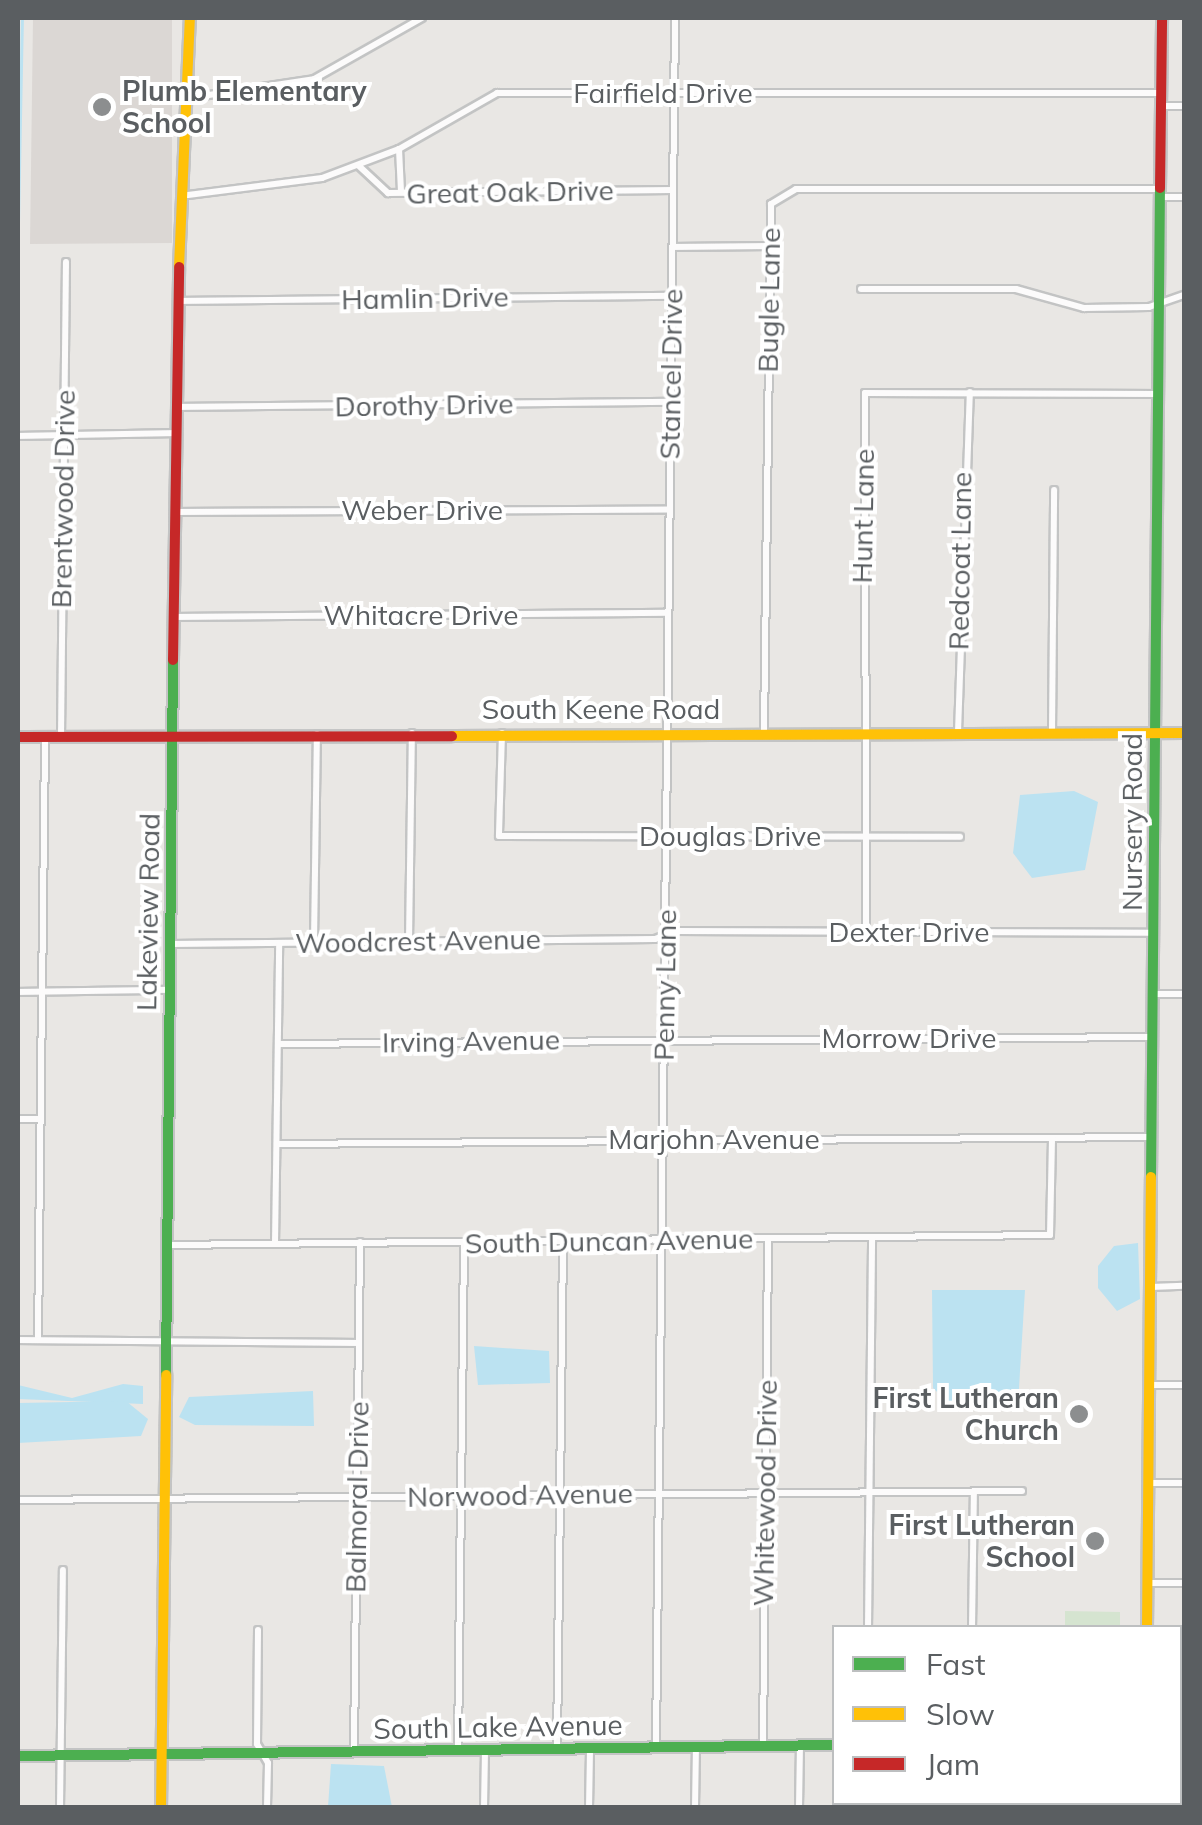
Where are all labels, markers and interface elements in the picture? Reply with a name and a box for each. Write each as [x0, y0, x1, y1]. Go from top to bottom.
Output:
place label: Plumb Elementary School [122, 74, 367, 140]
street label: Fairfield Drive [573, 76, 753, 110]
marker: Plumb Elementary School [91, 96, 113, 118]
street label: Great Oak Drive [406, 173, 614, 211]
street label: Bugle Lane [751, 227, 787, 373]
street label: Hamlin Drive [341, 280, 509, 316]
street label: Stancel Drive [653, 288, 689, 460]
street label: Dorothy Drive [334, 387, 514, 423]
street label: Brentwood Drive [44, 389, 82, 609]
street label: Hunt Lane [845, 448, 881, 584]
street label: Redcoat Lane [942, 472, 978, 650]
street label: Weber Drive [341, 493, 503, 527]
street label: Whitacre Drive [324, 598, 518, 632]
street label: South Keene Road [482, 692, 720, 726]
street label: Nursery Road [1115, 733, 1149, 911]
street label: Lakeview Road [129, 813, 167, 1011]
street label: Douglas Drive [639, 819, 821, 853]
street label: Penny Lane [647, 909, 683, 1061]
street label: Dexter Drive [828, 915, 990, 949]
street label: Woodcrest Avenue [295, 922, 541, 960]
street label: Morrow Drive [821, 1021, 997, 1055]
street label: Irving Avenue [382, 1023, 560, 1059]
street label: Marjohn Avenue [608, 1122, 820, 1156]
street label: South Duncan Avenue [465, 1222, 753, 1260]
street label: Whitewood Drive [746, 1379, 784, 1607]
place label: First Lutheran Church [873, 1381, 1059, 1447]
street label: Balmoral Drive [339, 1401, 375, 1593]
marker: First Lutheran Church [1068, 1403, 1090, 1425]
street label: Norwood Avenue [407, 1476, 633, 1514]
place label: First Lutheran School [889, 1508, 1075, 1574]
marker: First Lutheran School [1084, 1530, 1106, 1552]
legend [832, 1625, 1182, 1805]
text: Fast [926, 1645, 986, 1683]
text: Slow [926, 1695, 995, 1733]
street label: South Lake Avenue [373, 1708, 623, 1746]
text: Jam [926, 1745, 980, 1783]

